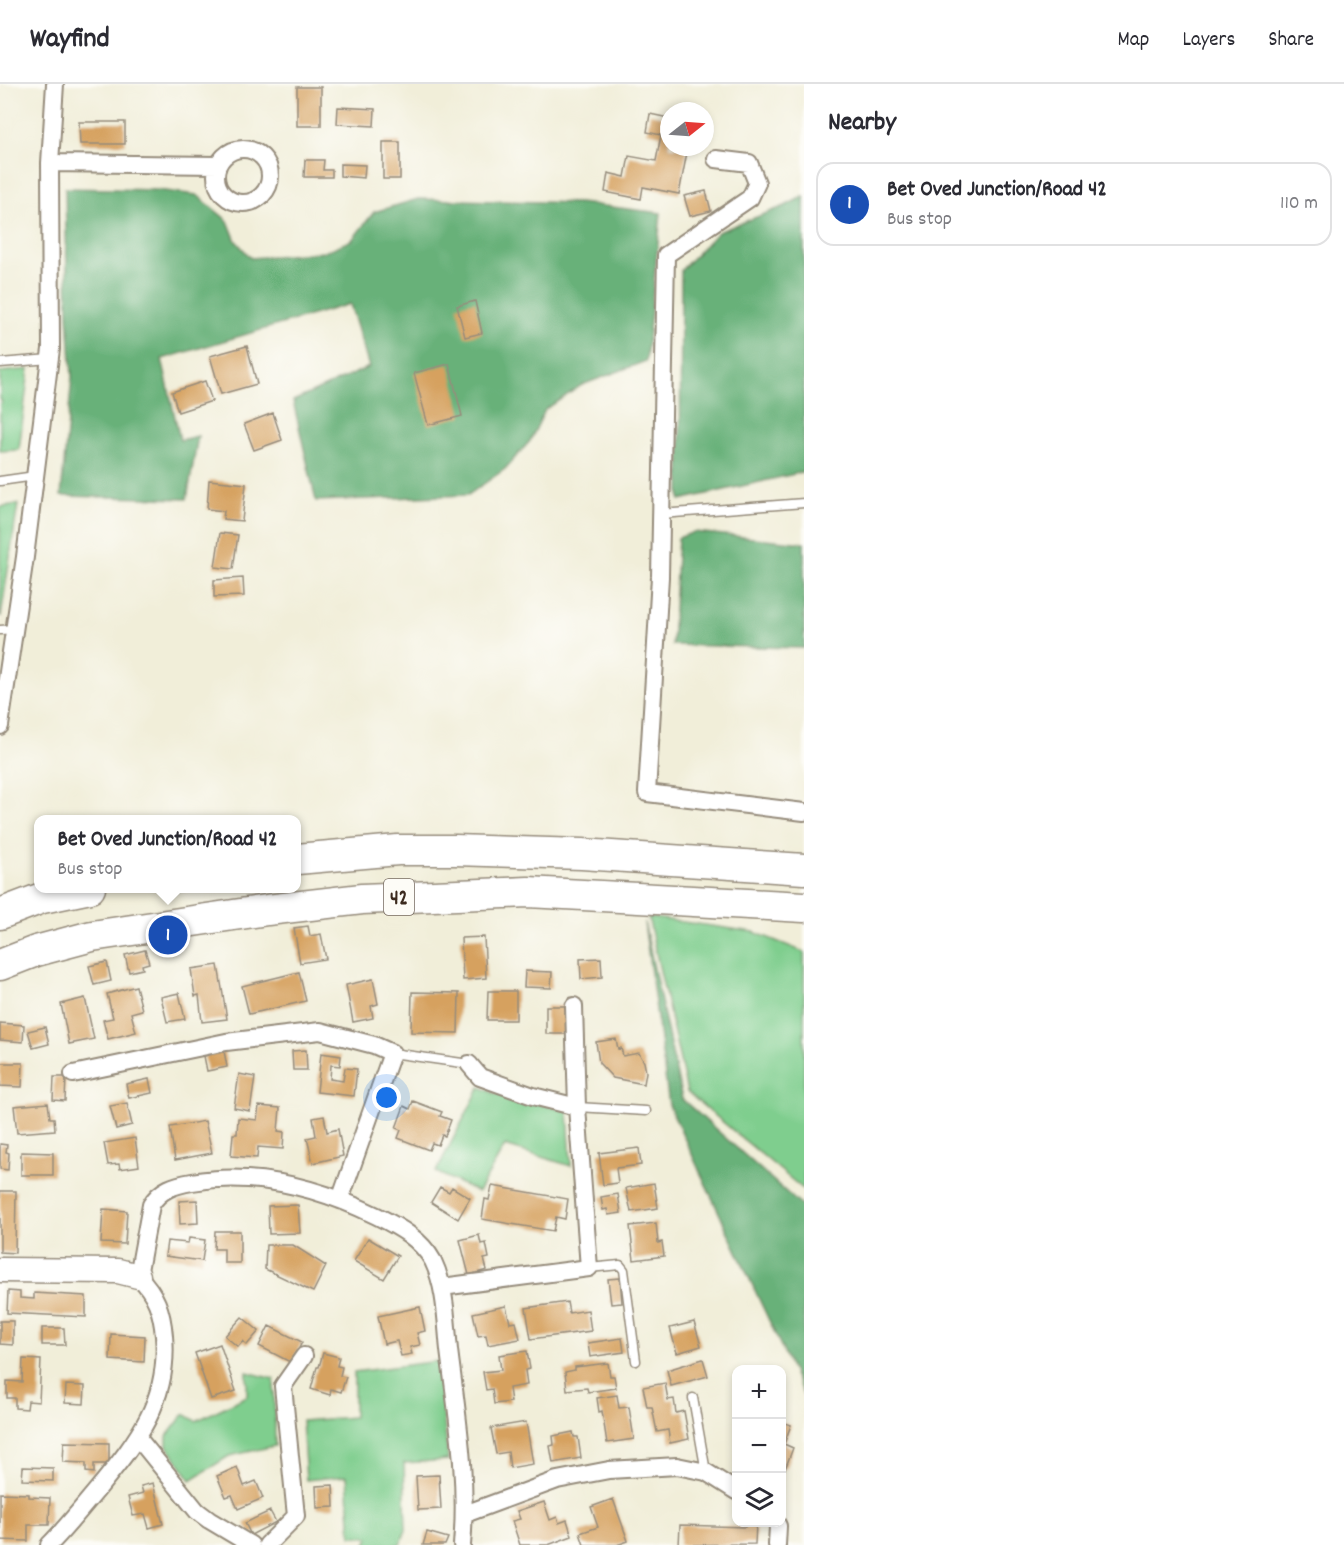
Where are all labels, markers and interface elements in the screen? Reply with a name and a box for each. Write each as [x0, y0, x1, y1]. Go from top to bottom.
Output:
text: Wayfind [30, 21, 110, 61]
text: Map [1118, 26, 1149, 56]
text: Layers [1182, 26, 1235, 56]
text: Share [1268, 26, 1314, 56]
north arrow [660, 102, 714, 156]
text: Nearby [828, 105, 896, 142]
text: Bet Oved Junction/Road 42 [887, 175, 1107, 206]
text: 1 [847, 190, 852, 218]
text: 110 m [1280, 190, 1318, 218]
text: Bus stop [887, 206, 952, 234]
popup [34, 815, 301, 893]
text: Bet Oved Junction/Road 42 [58, 825, 277, 856]
text: Bus stop [58, 856, 123, 884]
road number: 42 [384, 879, 414, 915]
pin: 1 [148, 912, 188, 958]
your location [372, 1083, 401, 1112]
map controls [732, 1365, 786, 1527]
button: + [732, 1365, 786, 1419]
button: − [732, 1419, 786, 1473]
button: layers [732, 1473, 786, 1527]

